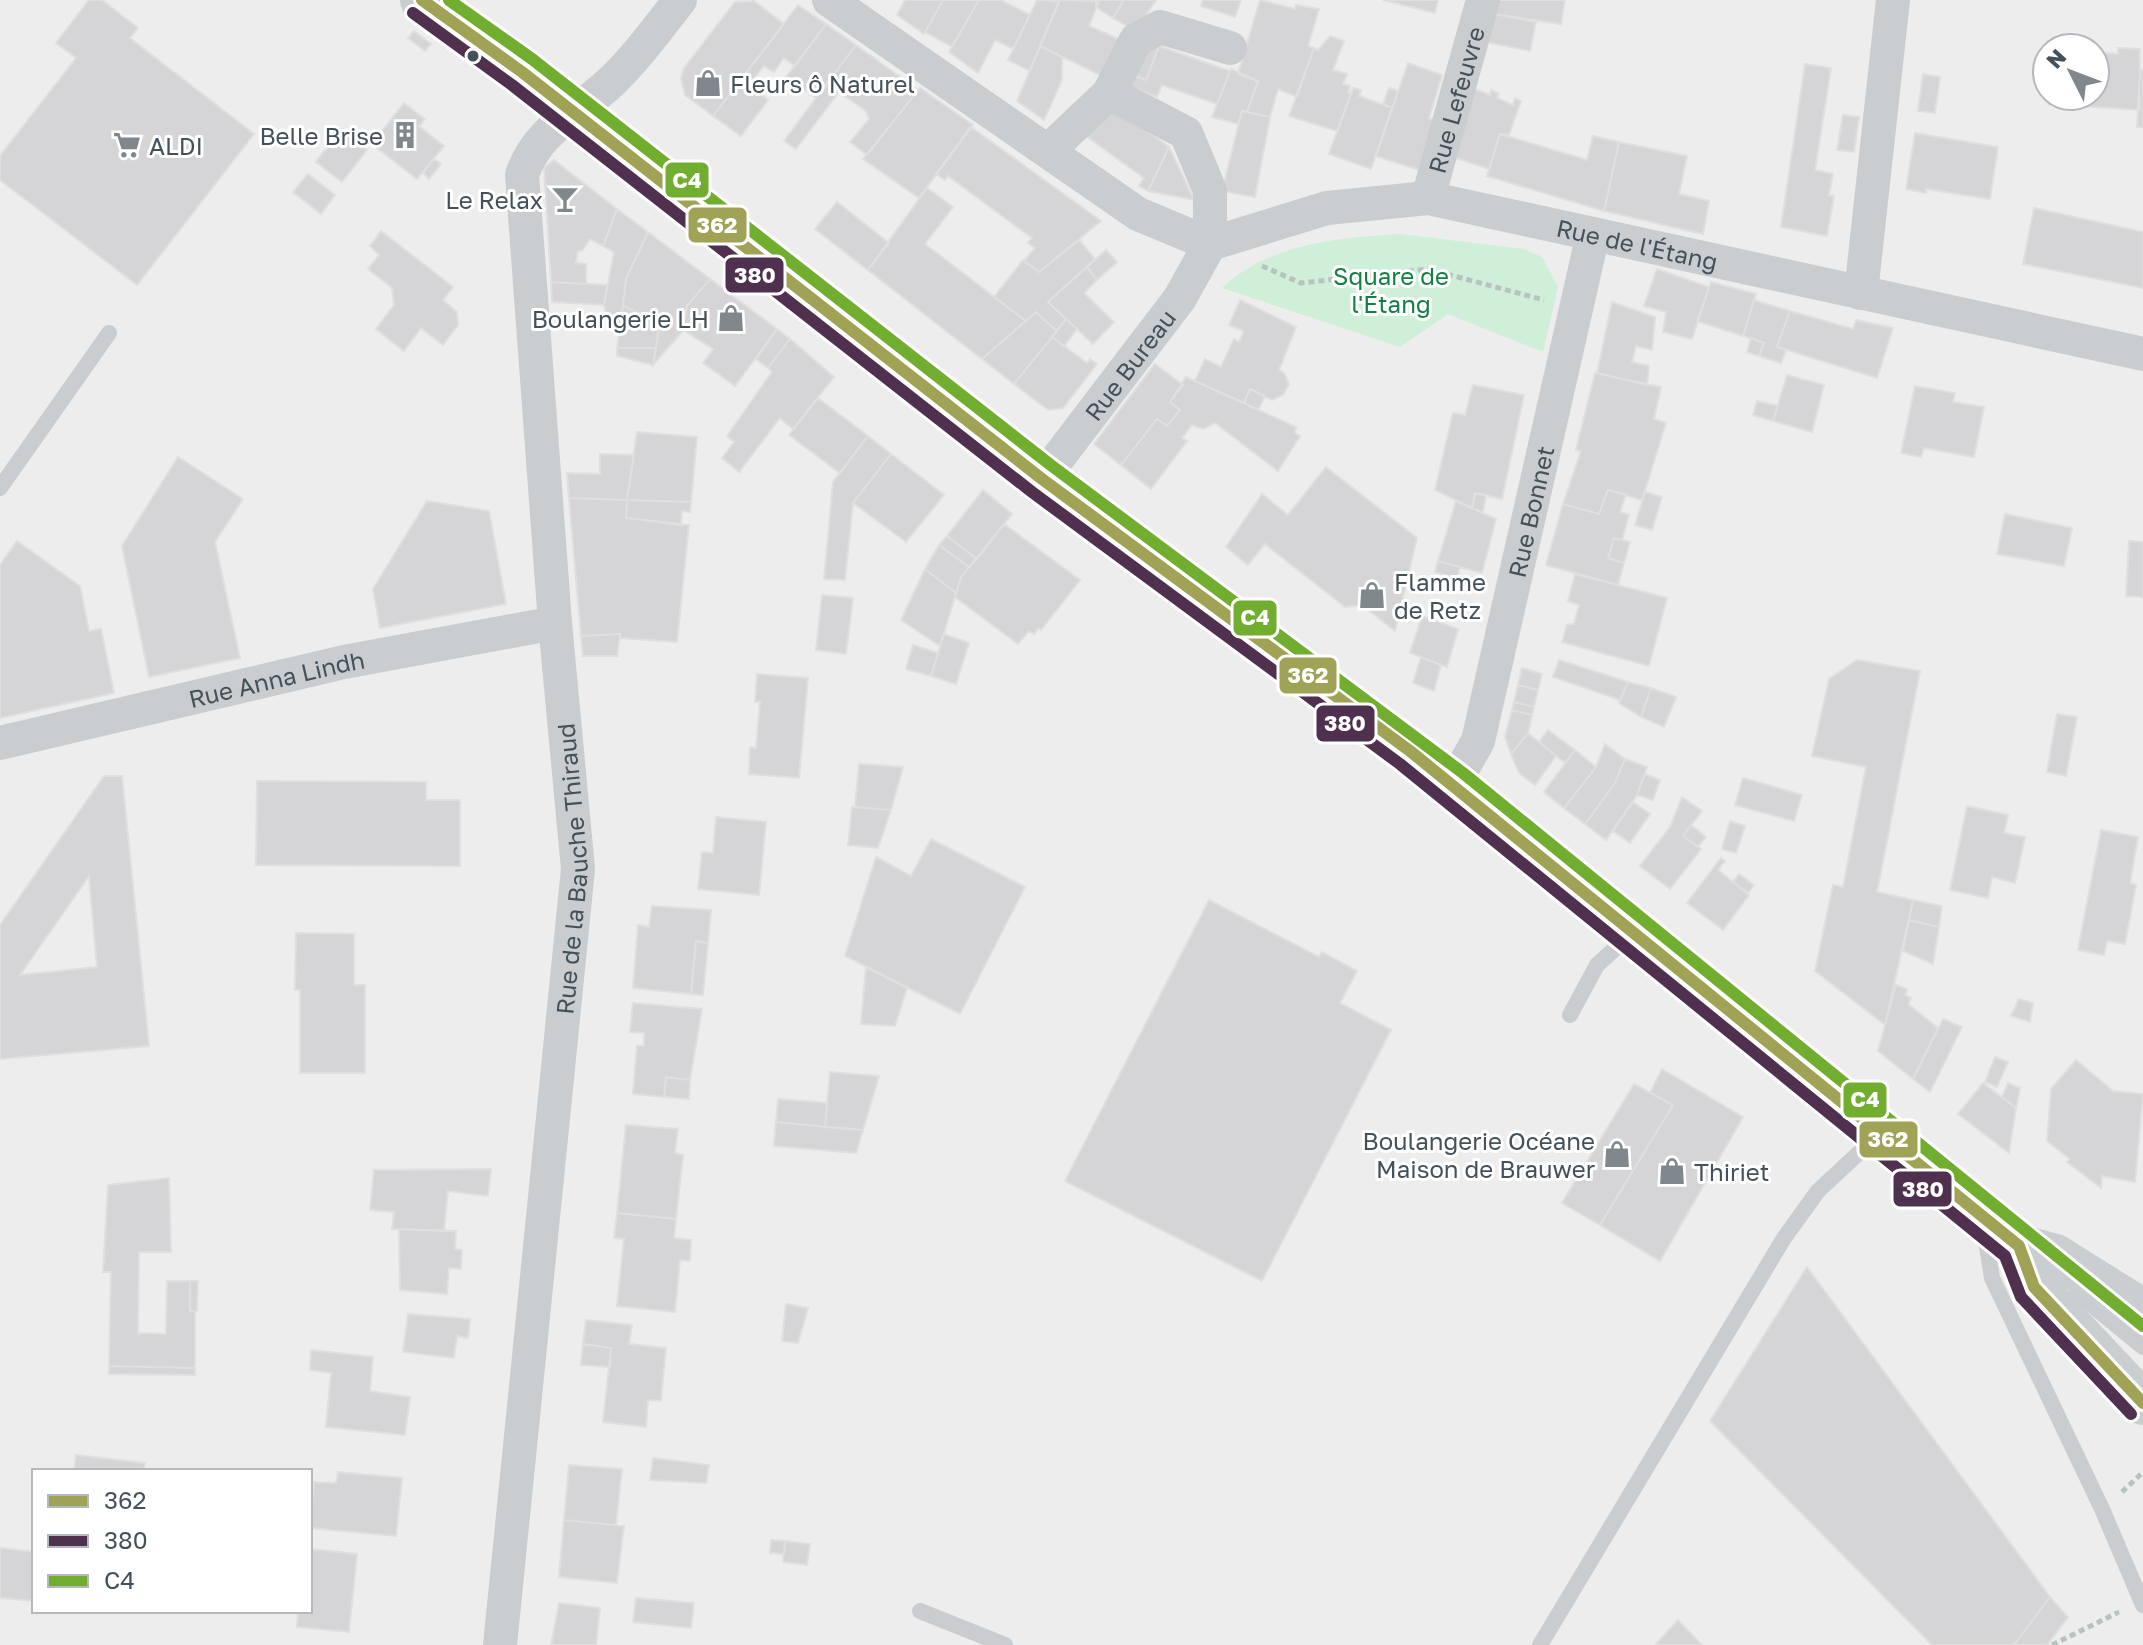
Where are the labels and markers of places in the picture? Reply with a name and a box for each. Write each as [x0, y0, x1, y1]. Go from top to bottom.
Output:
unlabelled marker [465, 48, 481, 64]
shop icon: Fleurs ô Naturel [693, 68, 723, 98]
place label: Fleurs ô Naturel [730, 69, 915, 98]
building icon: Belle Brise [390, 120, 420, 150]
place label: Belle Brise [259, 121, 383, 150]
supermarket icon: ALDI [112, 130, 142, 160]
place label: ALDI [149, 131, 203, 160]
bar icon: Le Relax [550, 184, 580, 214]
place label: Le Relax [445, 185, 543, 214]
shop icon: Boulangerie LH [716, 303, 746, 333]
place label: Boulangerie LH [532, 304, 709, 333]
place label: Flamme de Retz [1394, 567, 1486, 624]
shop icon: Flamme de Retz [1357, 580, 1387, 610]
place label: Boulangerie Océane Maison de Brauwer [1363, 1126, 1595, 1183]
shop icon: Boulangerie Océane Maison de Brauwer [1602, 1139, 1632, 1169]
shop icon: Thiriet [1657, 1156, 1687, 1186]
place label: Thiriet [1694, 1157, 1769, 1186]

